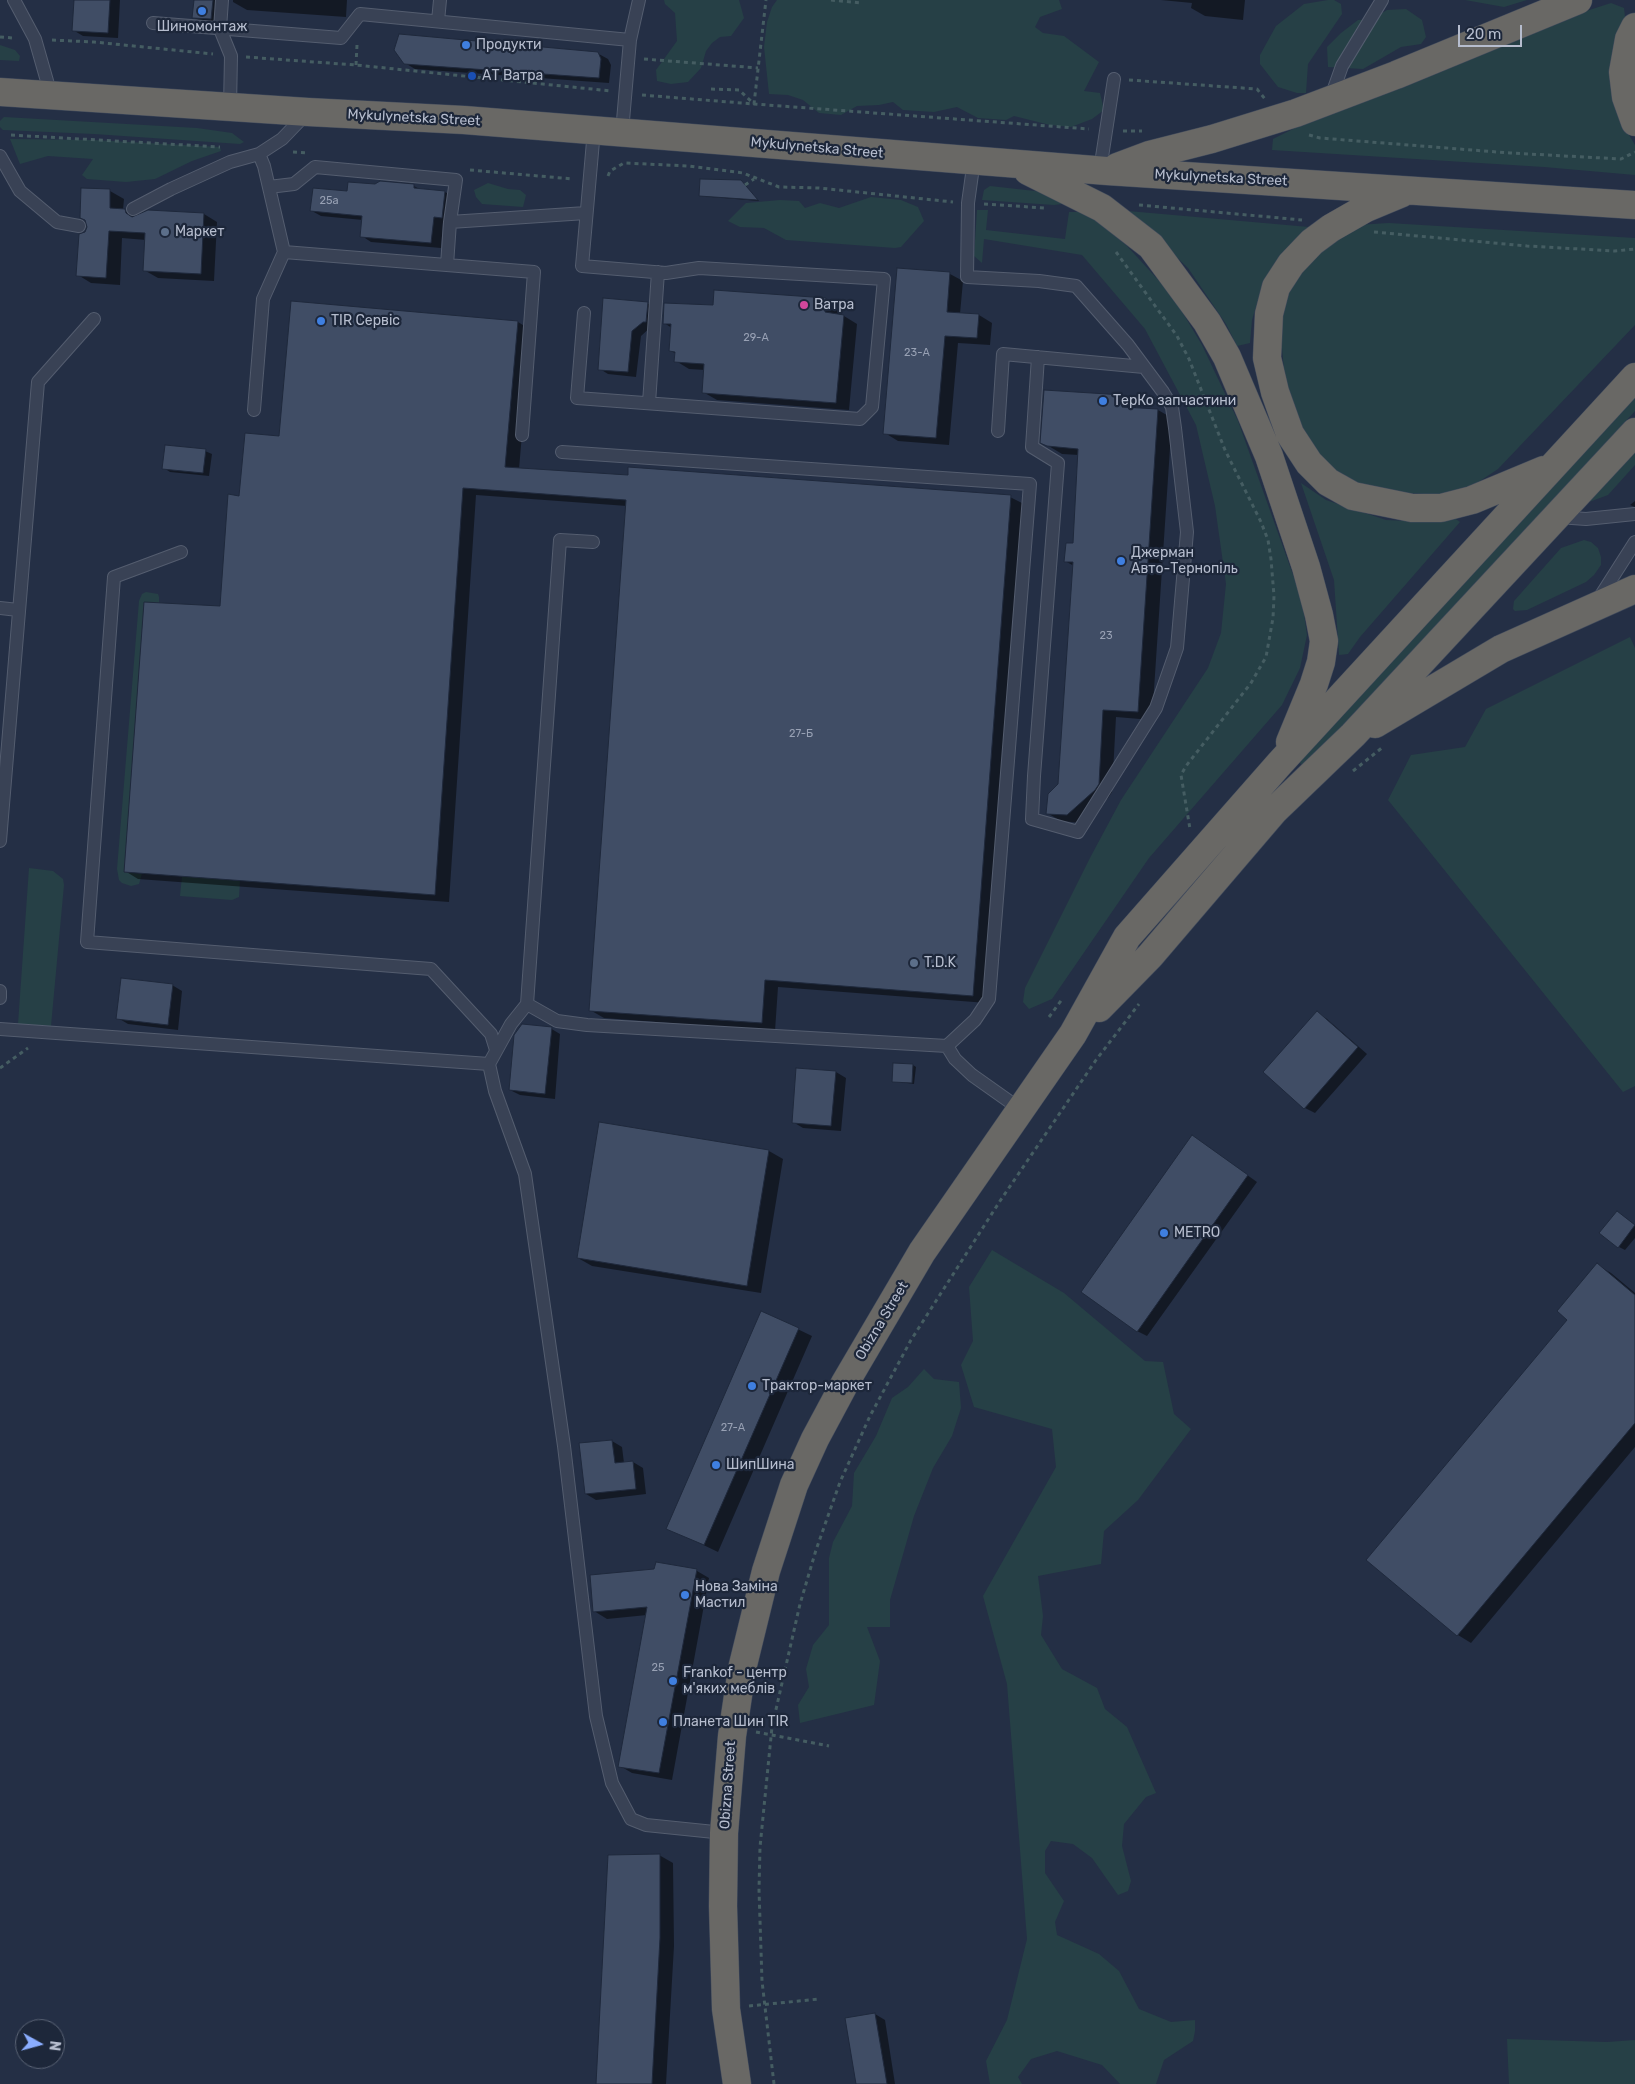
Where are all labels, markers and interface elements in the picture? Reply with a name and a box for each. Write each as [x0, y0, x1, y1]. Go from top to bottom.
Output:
marker: Шиномонтаж [196, 5, 208, 17]
scale bar [1460, 15, 1524, 47]
place label: Шиномонтаж [157, 19, 247, 35]
text: 20 m [1466, 25, 1501, 43]
place label: Продукти [476, 37, 542, 53]
marker: Продукти [460, 39, 472, 51]
place label: АТ Ватра [482, 68, 543, 84]
marker: АТ Ватра [466, 70, 478, 82]
street label: Mykulynetska Street [347, 106, 481, 130]
street label: Mykulynetska Street [750, 134, 884, 162]
street label: Mykulynetska Street [1154, 166, 1288, 190]
house number: 25а [319, 194, 339, 208]
place label: Маркет [175, 224, 224, 240]
marker: Маркет [159, 226, 171, 238]
place label: Ватра [814, 297, 854, 313]
marker: Ватра [798, 299, 810, 311]
place label: TIR Сервіс [331, 313, 400, 329]
marker: TIR Сервіс [315, 315, 327, 327]
house number: 29-А [743, 331, 769, 345]
house number: 23-А [904, 346, 930, 360]
place label: ТерКо запчастини [1113, 393, 1236, 409]
marker: ТерКо запчастини [1097, 395, 1109, 407]
place label: Джерман Авто-Тернопіль [1131, 545, 1238, 578]
marker: Джерман Авто-Тернопіль [1115, 555, 1127, 567]
house number: 23 [1099, 629, 1113, 643]
house number: 27-Б [789, 727, 813, 741]
place label: T.D.K [924, 955, 956, 971]
marker: T.D.K [908, 957, 920, 969]
place label: METRO [1174, 1225, 1220, 1241]
marker: METRO [1158, 1227, 1170, 1239]
street label: Obizna Street [852, 1279, 912, 1363]
place label: Трактор-маркет [762, 1378, 872, 1394]
marker: Трактор-маркет [746, 1380, 758, 1392]
house number: 27-А [721, 1421, 745, 1435]
place label: ШипШина [726, 1457, 794, 1473]
marker: ШипШина [710, 1459, 722, 1471]
place label: Нова Заміна Мастил [695, 1579, 778, 1611]
marker: Нова Заміна Мастил [679, 1589, 691, 1601]
house number: 25 [652, 1661, 664, 1675]
place label: Frankof - центр м'яких меблів [683, 1665, 787, 1698]
marker: Frankof - центр м'яких меблів [667, 1675, 679, 1687]
place label: Планета Шин TIR [673, 1714, 789, 1730]
marker: Планета Шин TIR [657, 1716, 669, 1728]
street label: Obizna Street [717, 1740, 739, 1830]
north arrow [15, 2019, 65, 2069]
text: N [45, 2040, 63, 2052]

